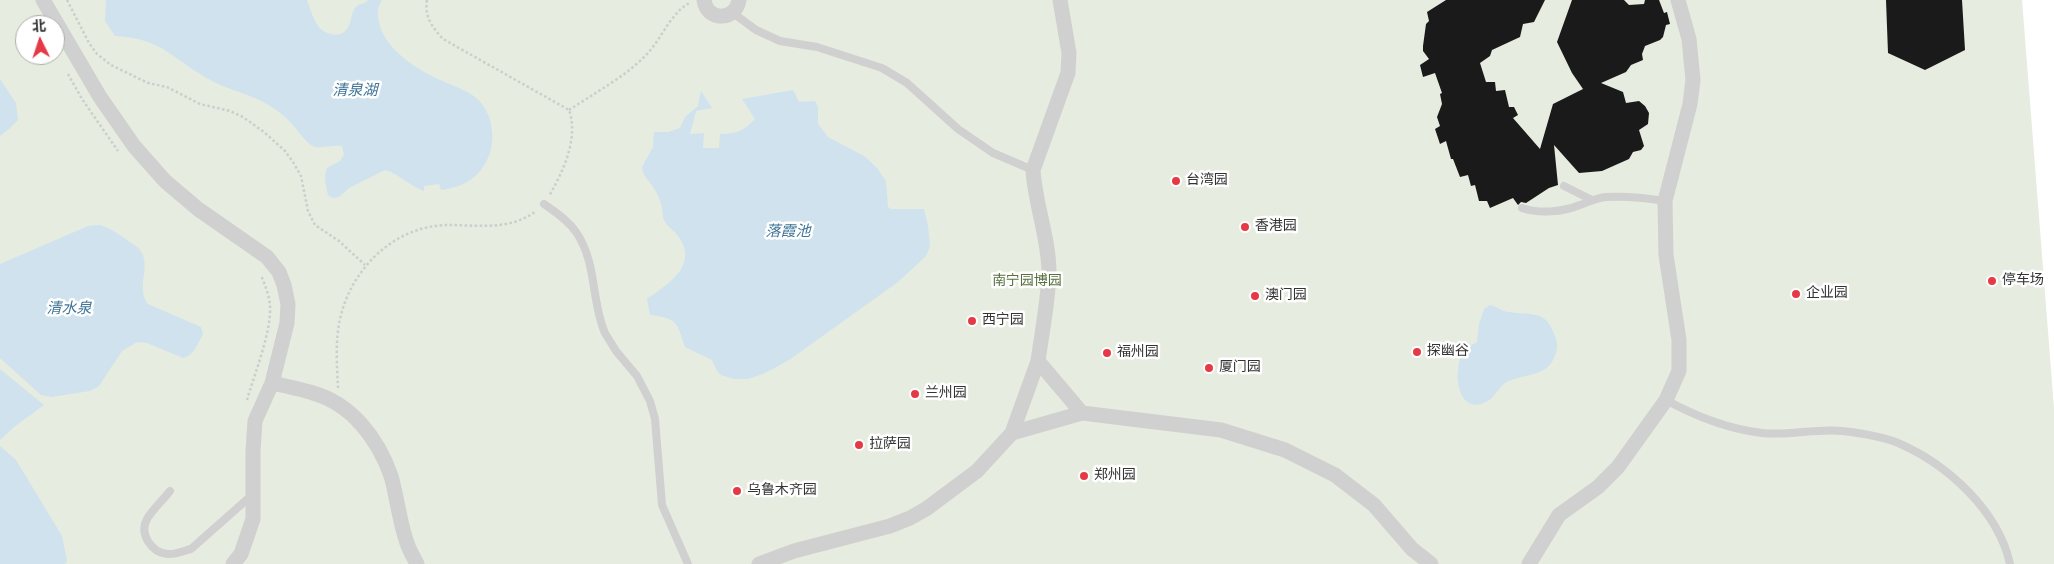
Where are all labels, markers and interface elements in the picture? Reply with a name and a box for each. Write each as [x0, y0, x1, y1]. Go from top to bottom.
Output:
north arrow [15, 15, 65, 65]
text: 北 [31, 16, 47, 36]
water label: 清泉湖 [333, 82, 377, 100]
place label: 台湾园 [1186, 173, 1228, 189]
marker: 台湾园 [1170, 175, 1182, 187]
place label: 香港园 [1255, 219, 1297, 235]
marker: 香港园 [1239, 221, 1251, 233]
water label: 落霞池 [766, 223, 810, 241]
place label: 停车场 [2002, 273, 2044, 289]
park label: 南宁园博园 [992, 274, 1062, 290]
marker: 停车场 [1986, 275, 1998, 287]
place label: 企业园 [1806, 286, 1848, 302]
place label: 澳门园 [1265, 288, 1307, 304]
marker: 企业园 [1790, 288, 1802, 300]
marker: 澳门园 [1249, 290, 1261, 302]
water label: 清水泉 [47, 300, 91, 318]
place label: 西宁园 [982, 313, 1024, 329]
marker: 西宁园 [966, 315, 978, 327]
place label: 探幽谷 [1427, 344, 1469, 360]
place label: 福州园 [1117, 345, 1159, 361]
marker: 探幽谷 [1411, 346, 1423, 358]
marker: 福州园 [1101, 347, 1113, 359]
place label: 厦门园 [1219, 360, 1261, 376]
marker: 厦门园 [1203, 362, 1215, 374]
place label: 兰州园 [925, 386, 967, 402]
marker: 兰州园 [909, 388, 921, 400]
place label: 拉萨园 [869, 437, 911, 453]
marker: 拉萨园 [853, 439, 865, 451]
place label: 郑州园 [1094, 468, 1136, 484]
marker: 郑州园 [1078, 470, 1090, 482]
place label: 乌鲁木齐园 [747, 483, 817, 499]
marker: 乌鲁木齐园 [731, 485, 743, 497]

